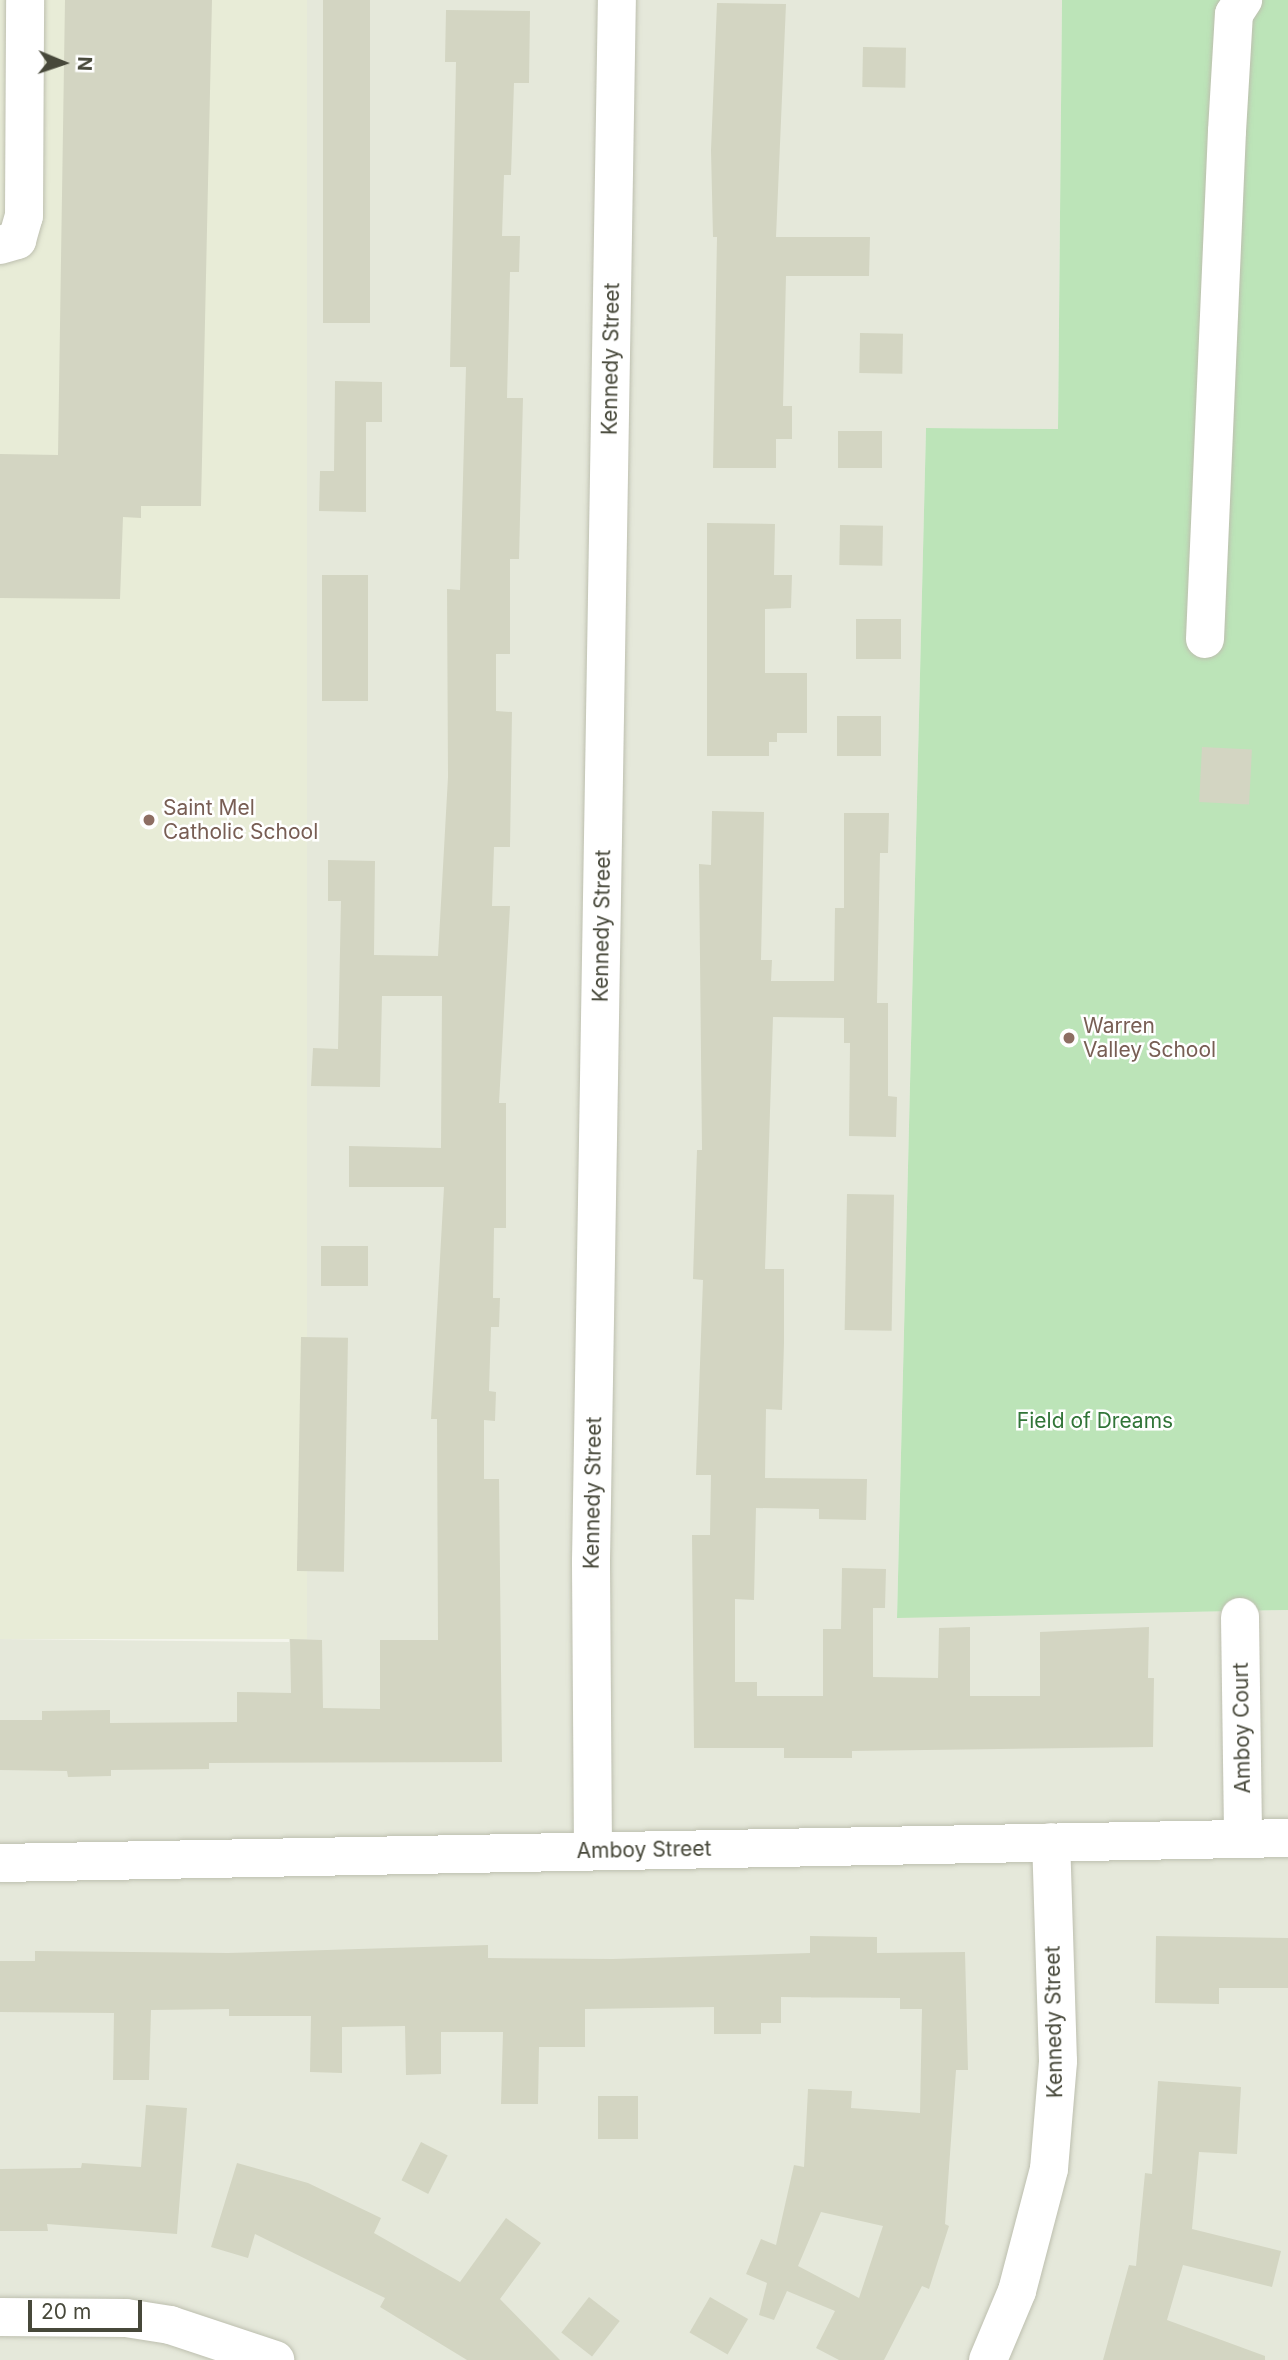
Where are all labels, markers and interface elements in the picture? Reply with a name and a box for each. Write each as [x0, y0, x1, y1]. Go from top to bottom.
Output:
north arrow [28, 28, 98, 98]
text: N [73, 56, 96, 71]
street label: Kennedy Street [597, 283, 625, 435]
place label: Saint Mel Catholic School [163, 795, 318, 845]
marker: Saint Mel Catholic School [141, 812, 157, 828]
street label: Kennedy Street [588, 850, 616, 1002]
place label: Warren Valley School [1083, 1013, 1216, 1063]
marker: Warren Valley School [1061, 1030, 1077, 1046]
park label: Field of Dreams [1017, 1408, 1173, 1434]
street label: Kennedy Street [579, 1417, 607, 1569]
street label: Amboy Court [1228, 1662, 1256, 1794]
street label: Amboy Street [576, 1836, 712, 1864]
street label: Kennedy Street [1040, 1946, 1068, 2098]
scale bar [32, 2286, 145, 2330]
text: 20 m [41, 2299, 91, 2324]

